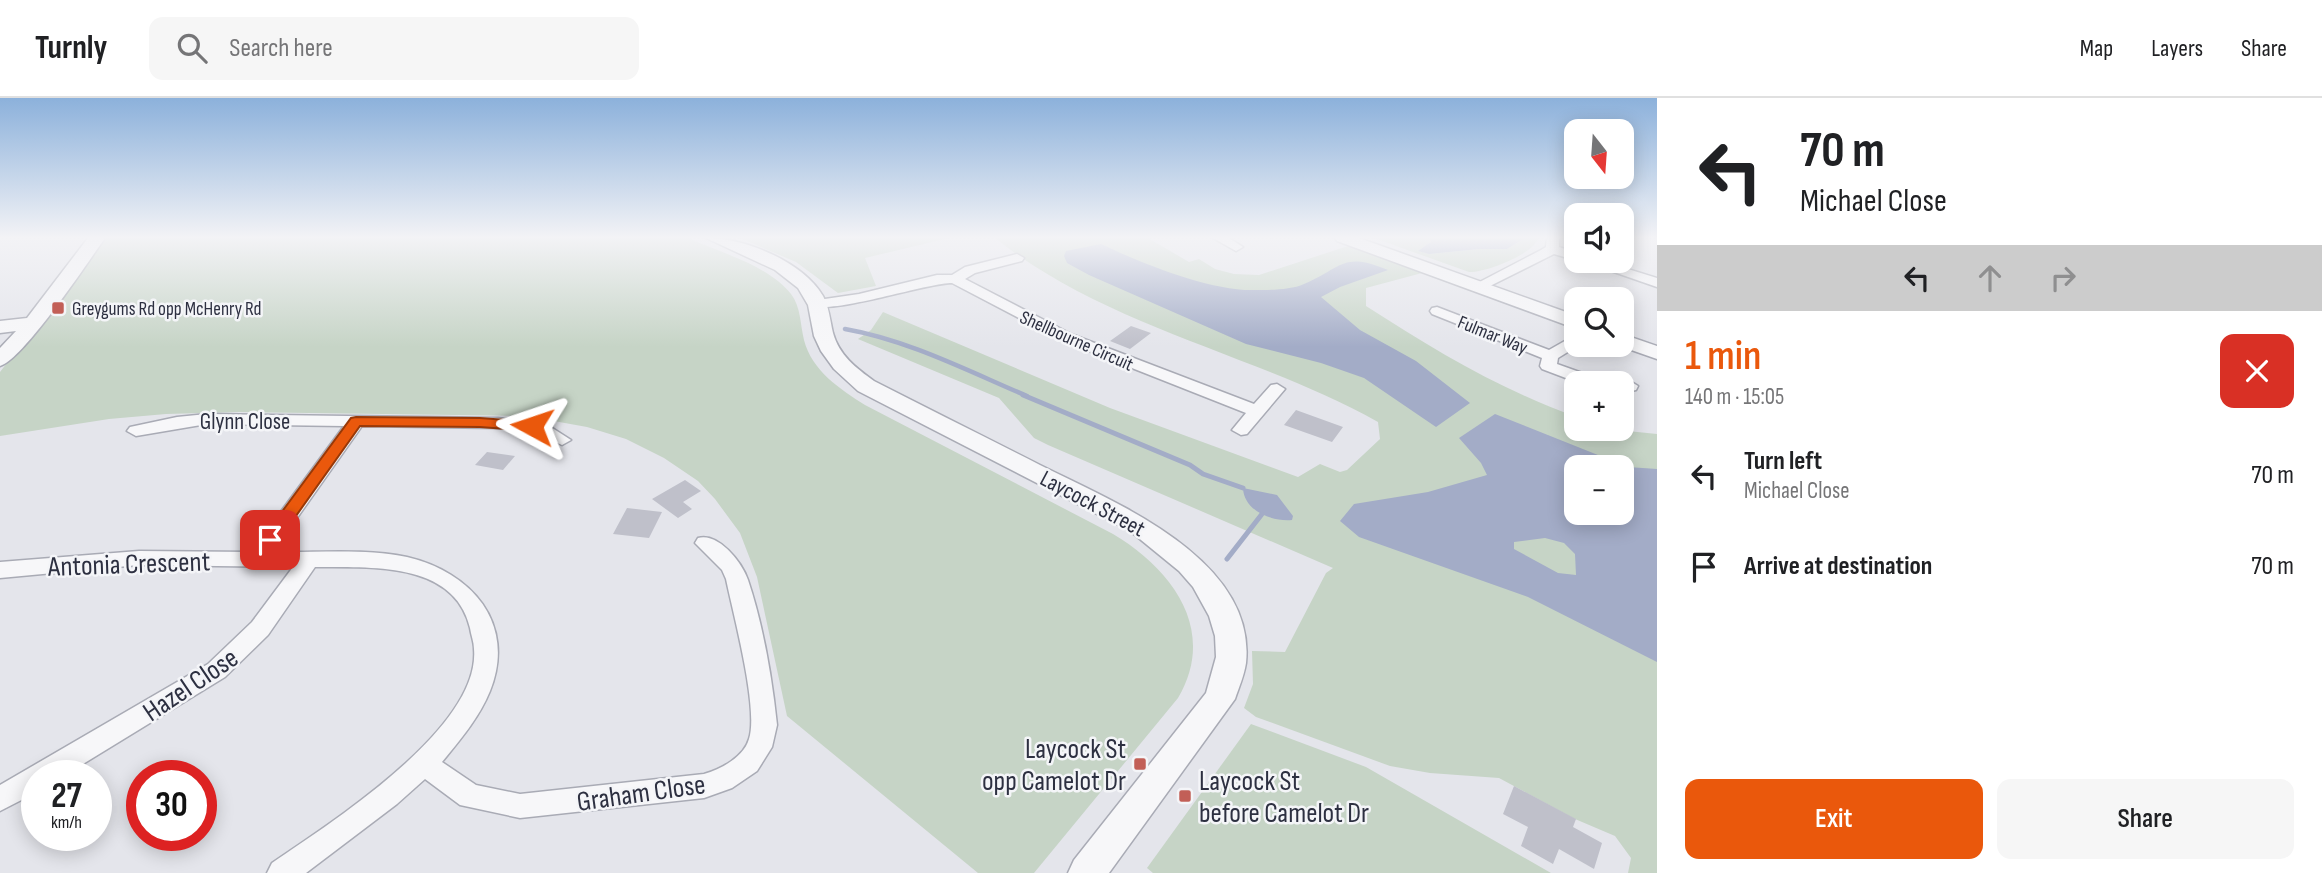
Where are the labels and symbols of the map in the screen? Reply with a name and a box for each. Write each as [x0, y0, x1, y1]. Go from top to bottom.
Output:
north arrow [1564, 119, 1634, 189]
place label: Greygums Rd opp McHenry Rd [72, 298, 261, 321]
marker: Greygums Rd opp McHenry Rd [50, 300, 66, 316]
street label: Shellbourne Circuit [1016, 306, 1137, 377]
street label: Fulmar Way [1454, 311, 1531, 360]
position arrow [495, 389, 569, 463]
street label: Glynn Close [200, 408, 290, 436]
street label: Laycock Street [1035, 465, 1150, 543]
pin [240, 510, 300, 570]
street label: Antonia Crescent [46, 545, 211, 584]
street label: Hazel Close [137, 642, 245, 729]
place label: Laycock St opp Camelot Dr [982, 733, 1126, 798]
marker: Laycock St opp Camelot Dr [1132, 756, 1148, 772]
speed limit sign: 30 [126, 760, 217, 851]
place label: Laycock St before Camelot Dr [1199, 765, 1369, 830]
street label: Graham Close [575, 768, 708, 819]
marker: Laycock St before Camelot Dr [1177, 788, 1193, 804]

